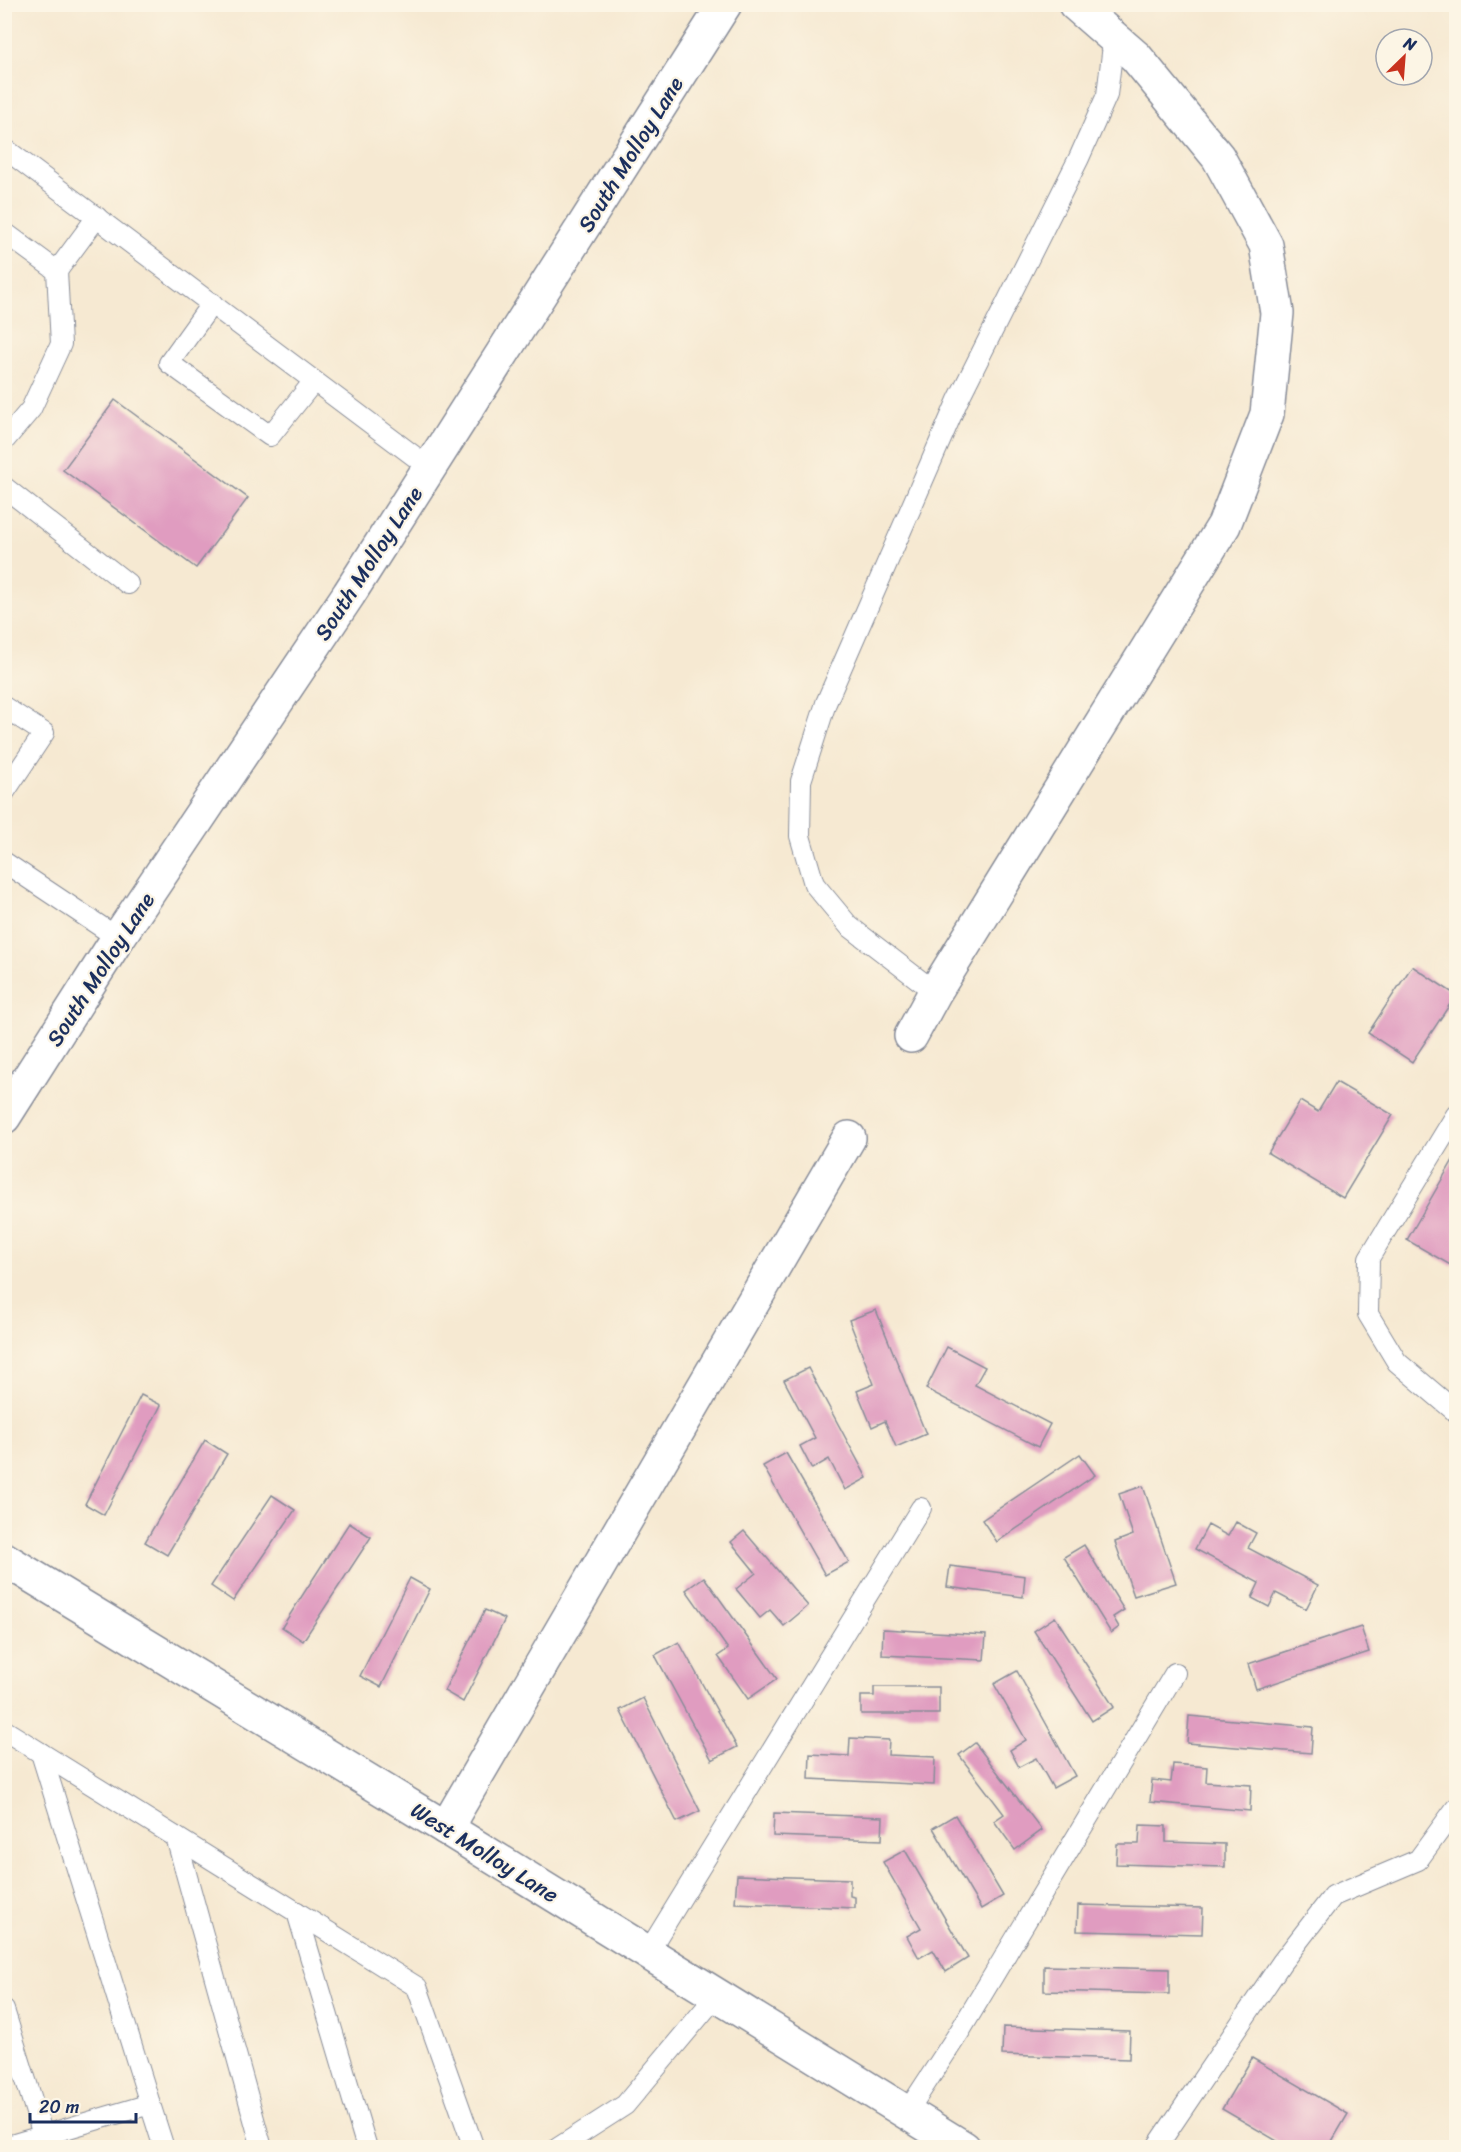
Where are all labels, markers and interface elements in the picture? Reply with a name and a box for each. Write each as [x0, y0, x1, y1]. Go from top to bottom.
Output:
north arrow [1374, 27, 1434, 87]
text: N [1398, 28, 1422, 60]
street label: South Molloy Lane [567, 68, 694, 240]
street label: South Molloy Lane [304, 478, 433, 649]
street label: South Molloy Lane [36, 884, 165, 1055]
street label: West Molloy Lane [403, 1791, 567, 1914]
scale bar [30, 2086, 136, 2124]
text: 20 m [39, 2091, 79, 2123]

